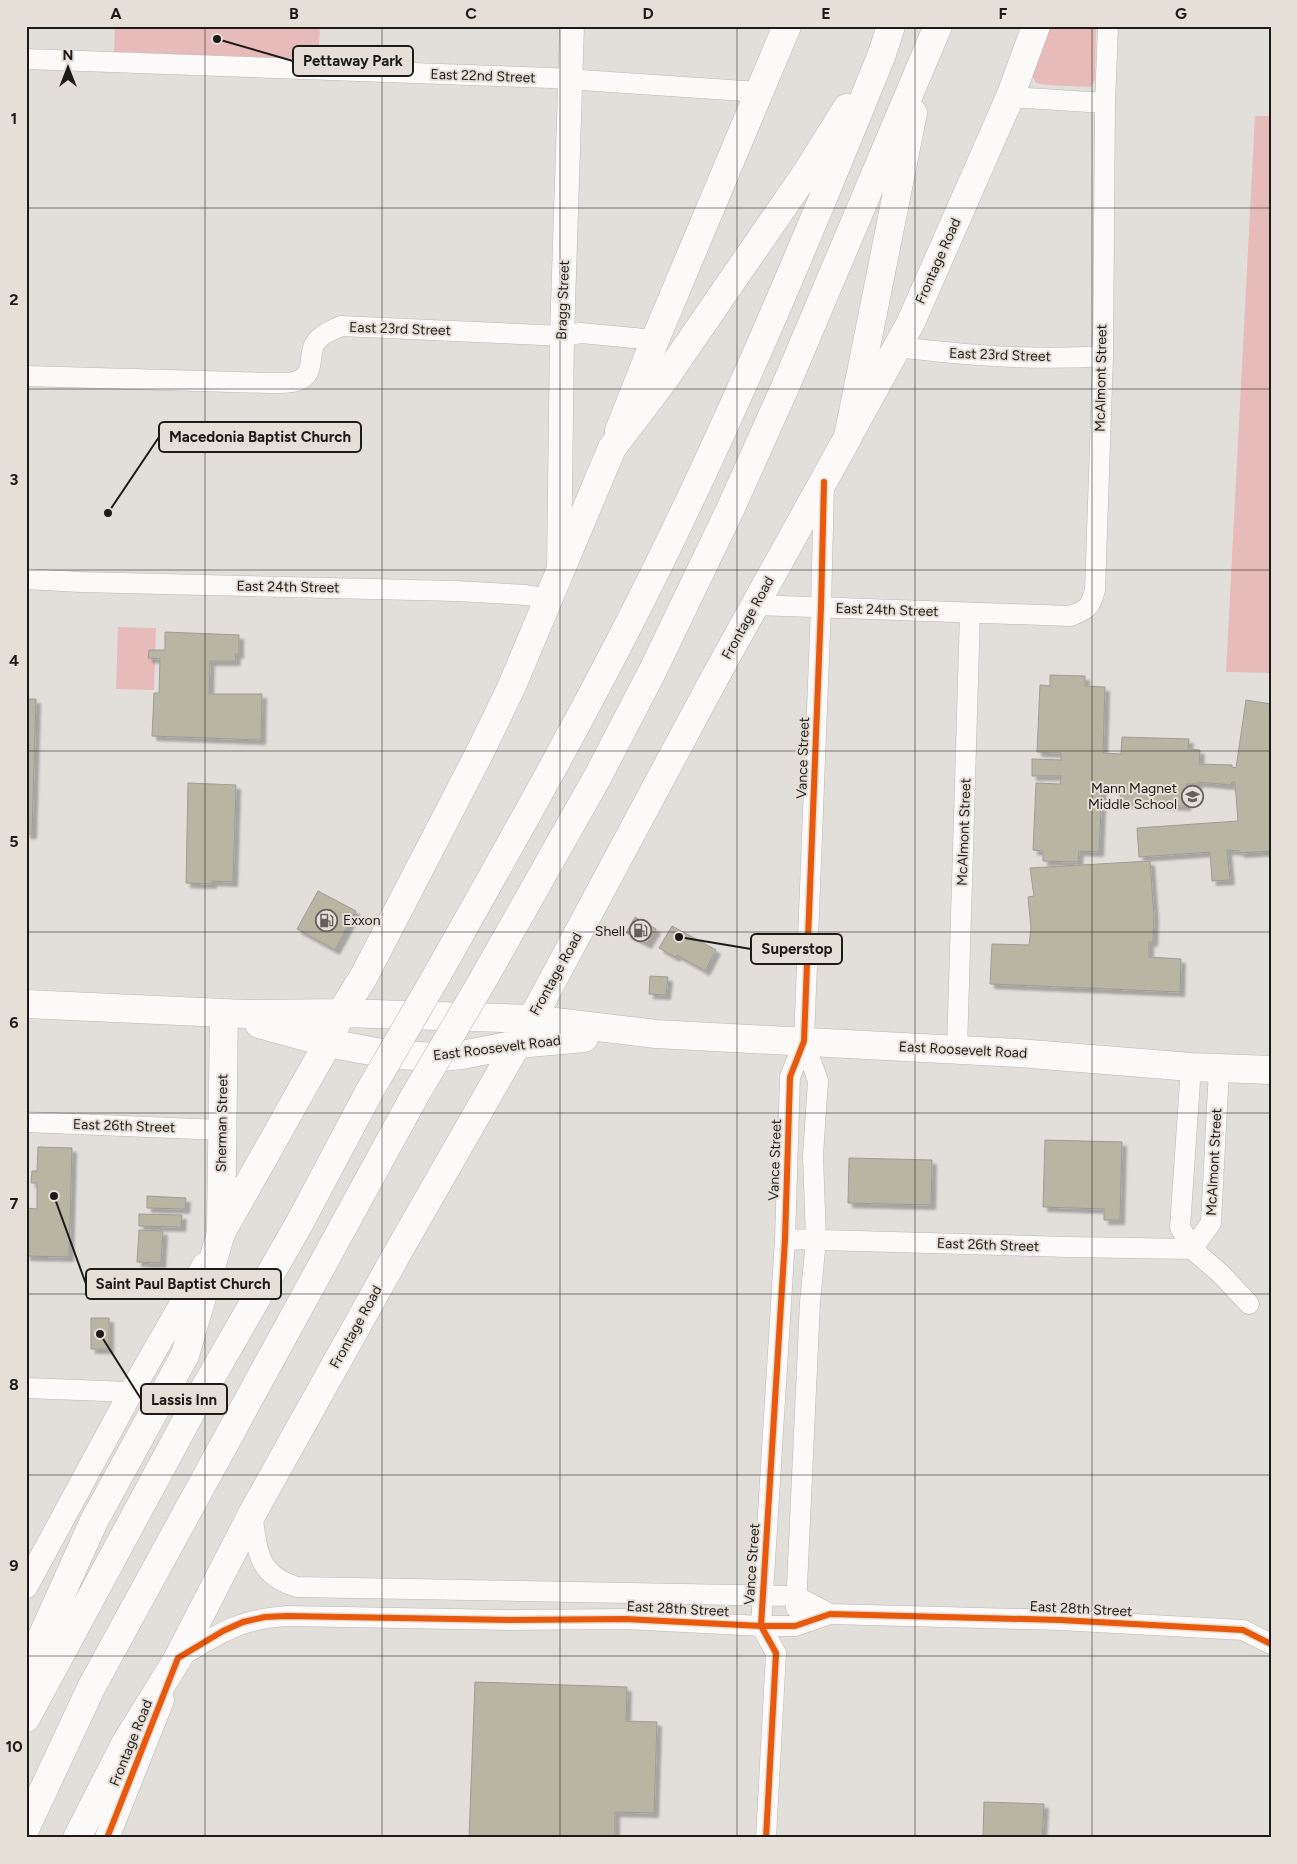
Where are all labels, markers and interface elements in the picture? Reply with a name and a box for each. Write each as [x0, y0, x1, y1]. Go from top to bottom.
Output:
text: A [110, 4, 122, 23]
text: B [289, 4, 299, 23]
text: C [465, 4, 477, 23]
text: D [642, 4, 654, 23]
text: E [821, 4, 831, 23]
text: F [999, 4, 1008, 23]
text: G [1175, 4, 1187, 23]
north arrow [42, 42, 92, 92]
callout: Pettaway Park [293, 46, 413, 76]
text: N [63, 47, 73, 64]
text: Pettaway Park [303, 52, 403, 70]
street label: East 22nd Street [430, 66, 536, 86]
text: 1 [11, 109, 17, 128]
street label: Frontage Road [912, 215, 964, 307]
street label: Bragg Street [553, 260, 573, 340]
text: 2 [9, 290, 19, 309]
street label: East 23rd Street [349, 319, 451, 339]
street label: McAlmont Street [1092, 324, 1110, 432]
street label: East 23rd Street [949, 345, 1051, 365]
callout: Macedonia Baptist Church [159, 422, 361, 452]
text: Macedonia Baptist Church [169, 428, 351, 446]
text: 3 [10, 470, 19, 489]
street label: Frontage Road [718, 574, 778, 662]
street label: East 24th Street [236, 578, 340, 596]
street label: East 24th Street [835, 600, 939, 620]
text: 4 [9, 651, 19, 670]
street label: Vance Street [793, 717, 813, 799]
street label: McAlmont Street [954, 778, 974, 886]
place label: Mann Magnet Middle School [1088, 780, 1177, 813]
school or university icon: Mann Magnet Middle School [1181, 784, 1205, 808]
text: 5 [9, 832, 19, 851]
fuel station icon: Exxon [315, 908, 339, 932]
place label: Exxon [343, 912, 381, 929]
fuel station icon: Shell [629, 919, 653, 943]
place label: Shell [595, 923, 625, 940]
street label: Frontage Road [526, 930, 586, 1018]
callout: Superstop [751, 934, 842, 964]
text: Superstop [761, 940, 833, 958]
text: 6 [9, 1013, 19, 1032]
street label: East Roosevelt Road [432, 1032, 562, 1064]
street label: East Roosevelt Road [898, 1038, 1028, 1062]
street label: Sherman Street [213, 1074, 231, 1172]
street label: McAlmont Street [1203, 1108, 1225, 1216]
street label: East 26th Street [73, 1116, 175, 1136]
street label: Vance Street [765, 1119, 785, 1201]
text: 7 [10, 1194, 19, 1213]
street label: East 26th Street [937, 1235, 1039, 1255]
callout: Saint Paul Baptist Church [86, 1269, 281, 1299]
text: Saint Paul Baptist Church [96, 1275, 270, 1293]
street label: Frontage Road [326, 1283, 386, 1371]
text: 8 [9, 1375, 19, 1394]
callout: Lassis Inn [141, 1384, 227, 1414]
text: Lassis Inn [151, 1391, 217, 1409]
street label: Vance Street [741, 1523, 763, 1605]
text: 9 [9, 1556, 19, 1575]
street label: East 28th Street [626, 1598, 730, 1620]
street label: East 28th Street [1029, 1598, 1133, 1620]
street label: Frontage Road [106, 1697, 156, 1789]
text: 10 [5, 1737, 23, 1756]

